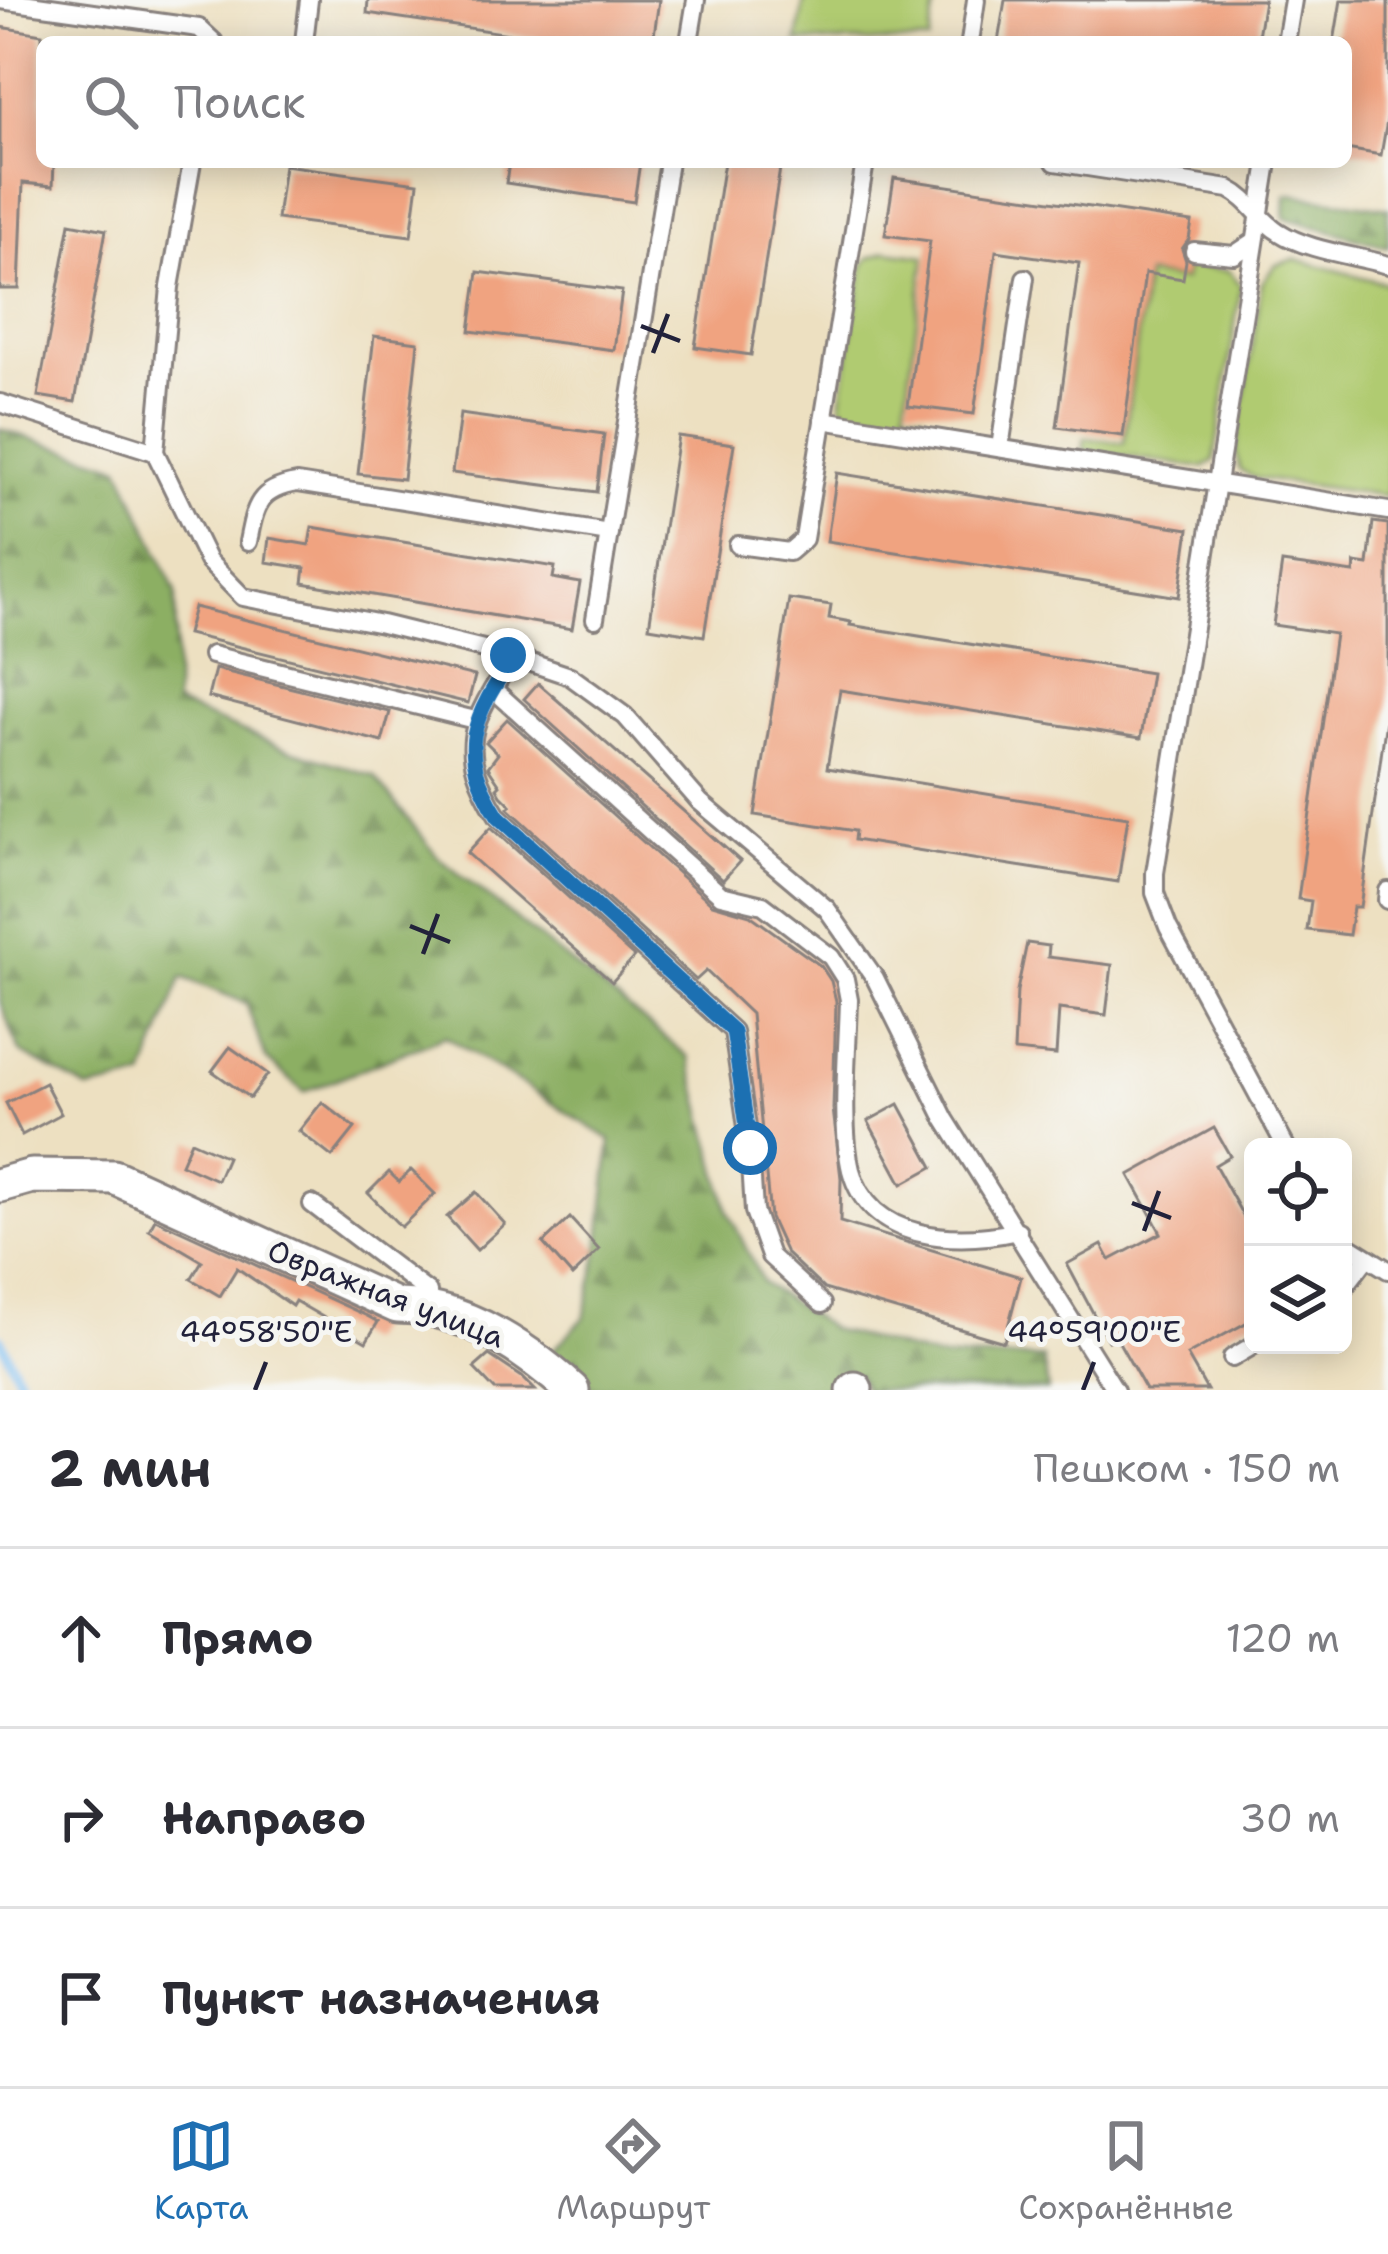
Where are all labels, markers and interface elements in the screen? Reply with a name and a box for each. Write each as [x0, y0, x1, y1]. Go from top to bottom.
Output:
search box [36, 36, 1352, 168]
icon: search [78, 69, 144, 135]
text: Поиск [174, 72, 305, 132]
route end [481, 628, 535, 682]
route start [723, 1121, 777, 1175]
map controls [1244, 1138, 1352, 1354]
button: locate [1244, 1138, 1352, 1246]
street label: Овражная улица [262, 1230, 511, 1358]
button: layers [1244, 1246, 1352, 1354]
text: 44°58'50"E [180, 1311, 352, 1352]
text: 44°59'00"E [1007, 1311, 1181, 1352]
text: 2 мин [48, 1434, 212, 1502]
text: Пешком · 150 m [1033, 1442, 1340, 1494]
icon: ahead [48, 1605, 114, 1671]
text: Прямо [162, 1608, 313, 1668]
text: 120 m [1225, 1612, 1340, 1664]
icon: right [48, 1785, 114, 1851]
text: Направо [162, 1788, 366, 1848]
text: 30 m [1239, 1792, 1340, 1844]
icon: arrive [48, 1965, 114, 2031]
text: Пункт назначения [162, 1968, 601, 2028]
tab: Карта [154, 2113, 248, 2230]
tab: Маршрут [556, 2113, 710, 2230]
tab: Сохранённые [1018, 2113, 1234, 2230]

